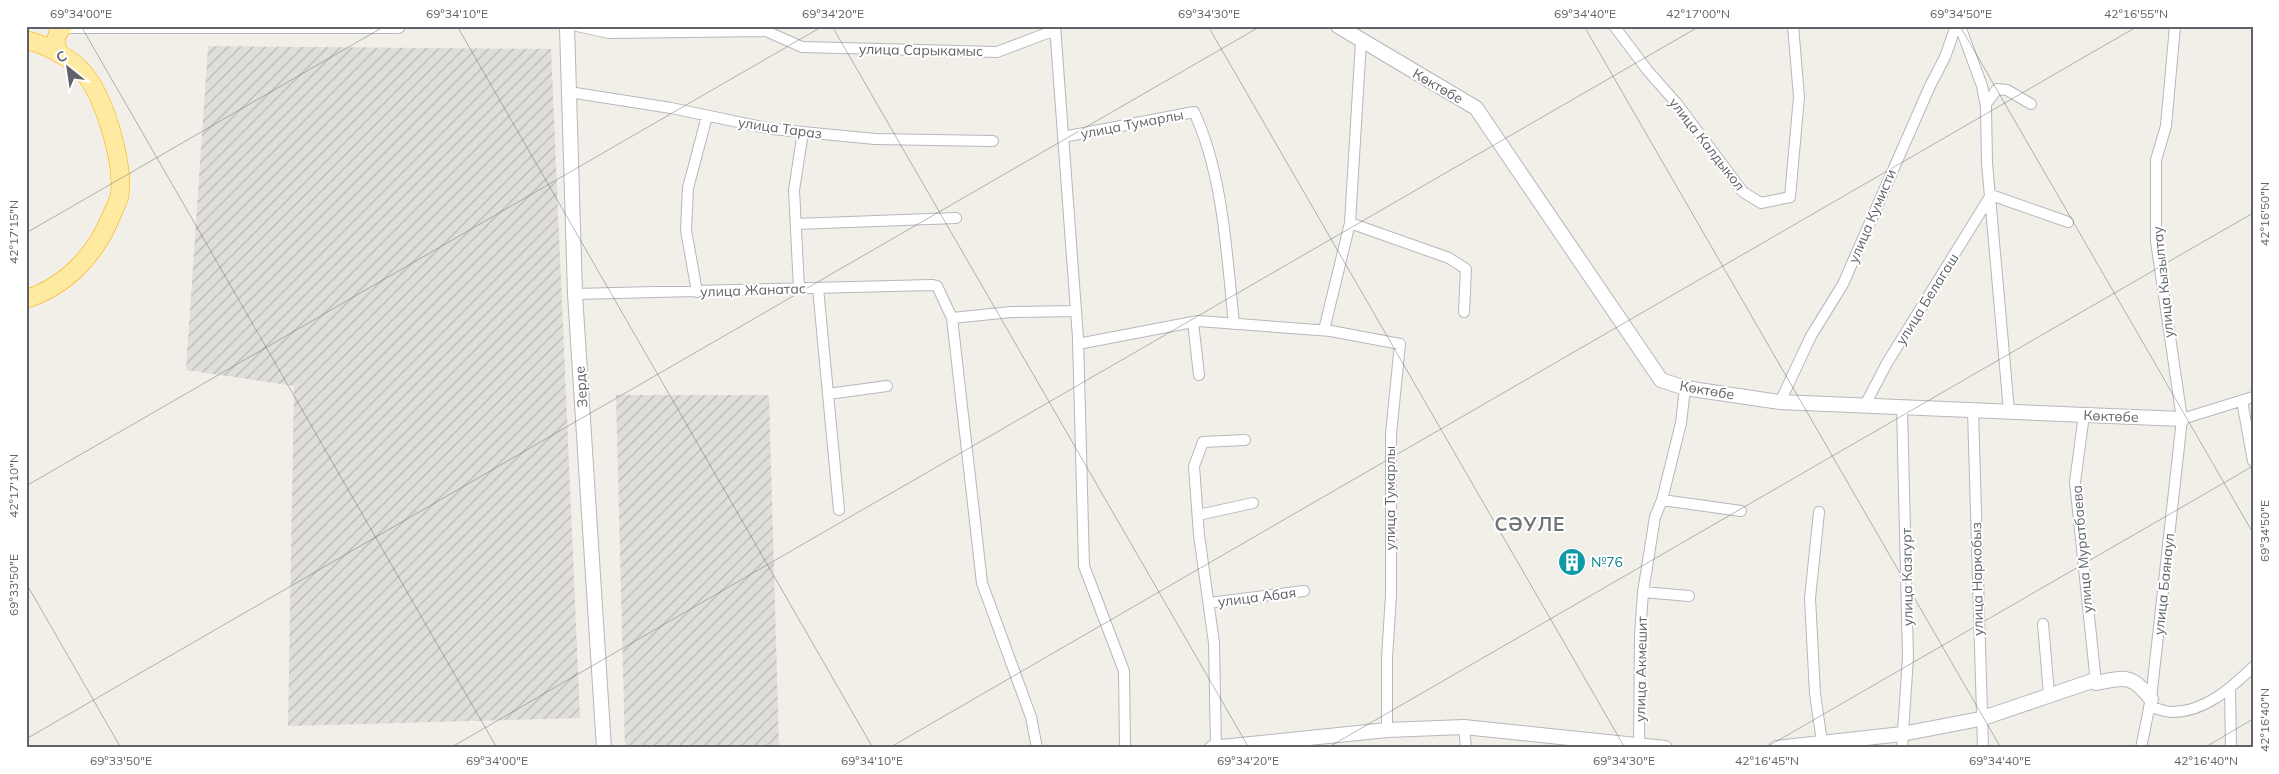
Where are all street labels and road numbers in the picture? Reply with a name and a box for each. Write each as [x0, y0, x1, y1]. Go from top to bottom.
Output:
street label: улица Сарыкамыс [859, 40, 983, 60]
street label: Көктөбе [1410, 64, 1467, 108]
street label: улица Калдыкол [1665, 94, 1749, 194]
street label: улица Тумарлы [1079, 105, 1185, 143]
street label: улица Тараз [737, 113, 823, 143]
street label: улица Кумисти [1844, 166, 1900, 266]
street label: улица Кызылтау [2148, 225, 2178, 339]
street label: улица Белагаш [1892, 250, 1962, 348]
street label: улица Жанатас [700, 279, 806, 301]
street label: Зерде [571, 365, 591, 408]
street label: Көктөбе [1678, 376, 1736, 404]
street label: Көктөбе [2083, 406, 2139, 426]
street label: улица Тумарлы [1381, 446, 1399, 550]
street label: улица Муратбаева [2067, 484, 2097, 614]
street label: улица Наркобыз [1967, 522, 1987, 636]
street label: улица Казгурт [1897, 527, 1917, 626]
street label: улица Баянаул [2150, 532, 2178, 636]
street label: улица Абая [1217, 583, 1297, 611]
street label: улица Акмешит [1631, 615, 1651, 722]

